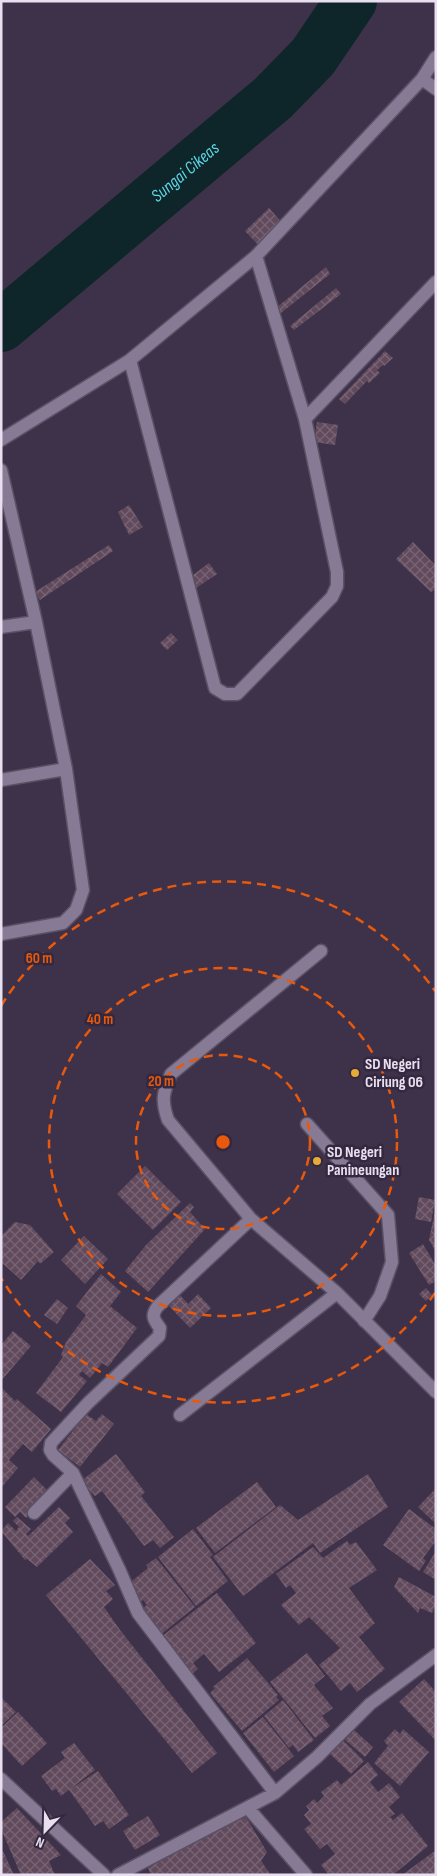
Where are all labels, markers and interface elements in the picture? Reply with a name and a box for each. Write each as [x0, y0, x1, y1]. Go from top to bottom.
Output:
water label: Sungai Cikeas [147, 137, 224, 206]
text: 60 m [26, 949, 52, 968]
text: 40 m [87, 1010, 113, 1029]
place label: SD Negeri Ciriung 06 [365, 1055, 423, 1092]
marker: SD Negeri Ciriung 06 [349, 1067, 361, 1079]
text: 20 m [148, 1072, 174, 1091]
centre of rings [214, 1133, 232, 1151]
place label: SD Negeri Panineungan [327, 1143, 399, 1180]
marker: SD Negeri Panineungan [311, 1155, 323, 1167]
north arrow [20, 1806, 70, 1856]
text: N [33, 1833, 47, 1852]

